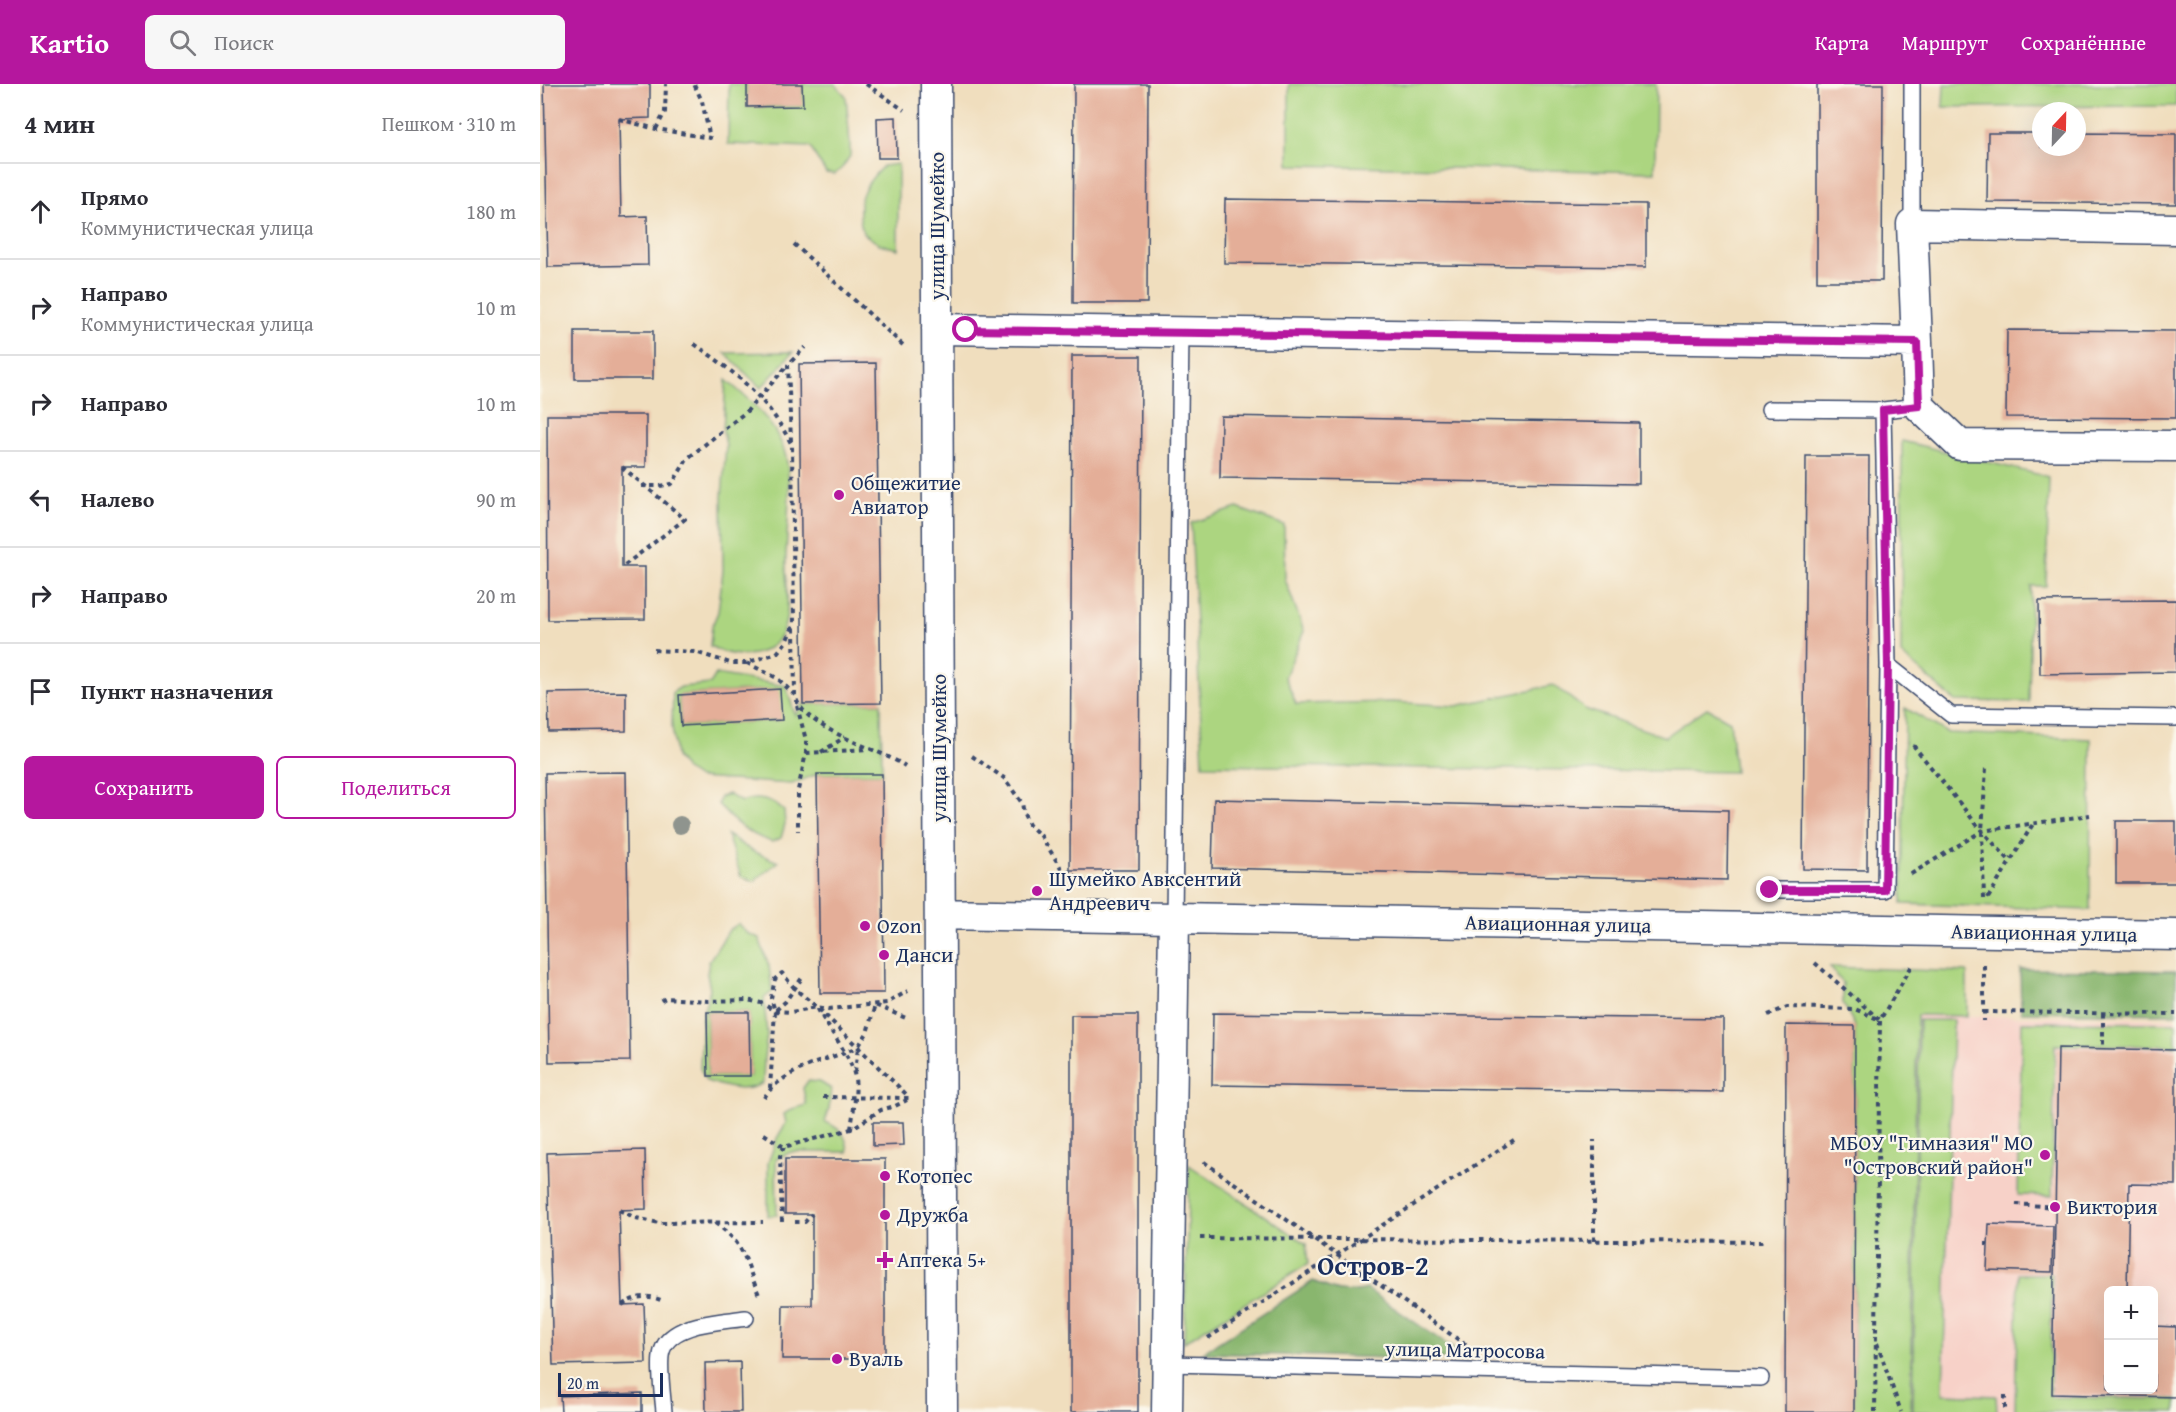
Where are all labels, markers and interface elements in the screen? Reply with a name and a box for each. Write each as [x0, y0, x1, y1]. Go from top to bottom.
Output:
search box [145, 15, 565, 69]
text: Kartio [30, 22, 109, 63]
icon: search [166, 26, 199, 59]
text: Поиск [214, 26, 274, 58]
text: Карта [1815, 27, 1869, 58]
text: Маршрут [1902, 27, 1988, 58]
text: Сохранённые [2021, 27, 2146, 58]
north arrow [2032, 102, 2086, 156]
text: 4 мин [24, 104, 95, 143]
text: Пешком · 310 m [382, 109, 516, 138]
street label: улица Шумейко [921, 152, 952, 301]
text: Прямо [81, 181, 148, 213]
icon: ahead [24, 195, 57, 228]
text: 180 m [466, 197, 516, 226]
text: Коммунистическая улица [81, 213, 314, 242]
text: Направо [81, 277, 168, 309]
icon: right [24, 291, 57, 324]
text: 10 m [476, 293, 516, 322]
text: Коммунистическая улица [81, 309, 314, 338]
route start [952, 316, 978, 342]
icon: right [24, 387, 57, 420]
text: Направо [81, 387, 168, 419]
text: 10 m [476, 389, 516, 418]
place label: Общежитие Авиатор [851, 467, 961, 522]
icon: left [24, 483, 57, 516]
text: Налево [81, 483, 154, 515]
text: 90 m [476, 485, 516, 514]
marker: Общежитие Авиатор [832, 488, 846, 502]
icon: right [24, 579, 57, 612]
text: Направо [81, 579, 168, 611]
text: 20 m [476, 581, 516, 610]
street label: улица Шумейко [923, 674, 954, 823]
icon: arrive [24, 675, 57, 708]
text: Пункт назначения [81, 675, 273, 707]
button: Сохранить [24, 756, 264, 819]
button: Поделиться [276, 756, 516, 819]
place label: Шумейко Авксентий Андреевич [1049, 863, 1241, 918]
route end [1756, 876, 1782, 902]
marker: Шумейко Авксентий Андреевич [1030, 884, 1044, 898]
street label: Авиационная улица [1464, 906, 1652, 941]
place label: Ozon [877, 910, 922, 941]
street label: Авиационная улица [1950, 915, 2138, 950]
marker: Ozon [858, 919, 872, 933]
place label: Данси [895, 939, 953, 970]
marker: Данси [877, 948, 891, 962]
place label: МБОУ "Гимназия" МО "Островский район" [1830, 1127, 2033, 1182]
marker: МБОУ "Гимназия" МО "Островский район" [2038, 1148, 2052, 1162]
place label: Котопес [897, 1160, 972, 1191]
marker: Котопес [878, 1169, 892, 1183]
place label: Виктория [2067, 1191, 2158, 1222]
place label: Дружба [896, 1199, 969, 1230]
marker: Виктория [2048, 1200, 2062, 1214]
marker: Дружба [878, 1208, 892, 1222]
place label: Аптека 5+ [897, 1244, 986, 1275]
district label: Остров-2 [1317, 1245, 1429, 1285]
marker: Аптека 5+ [878, 1253, 892, 1267]
map controls [2104, 1286, 2158, 1394]
button: + [2104, 1286, 2158, 1340]
street label: улица Матросова [1384, 1333, 1545, 1366]
button: − [2104, 1340, 2158, 1394]
place label: Вуаль [849, 1343, 903, 1374]
marker: Вуаль [830, 1352, 844, 1366]
scale bar [558, 1370, 663, 1398]
text: 20 m [567, 1371, 599, 1395]

